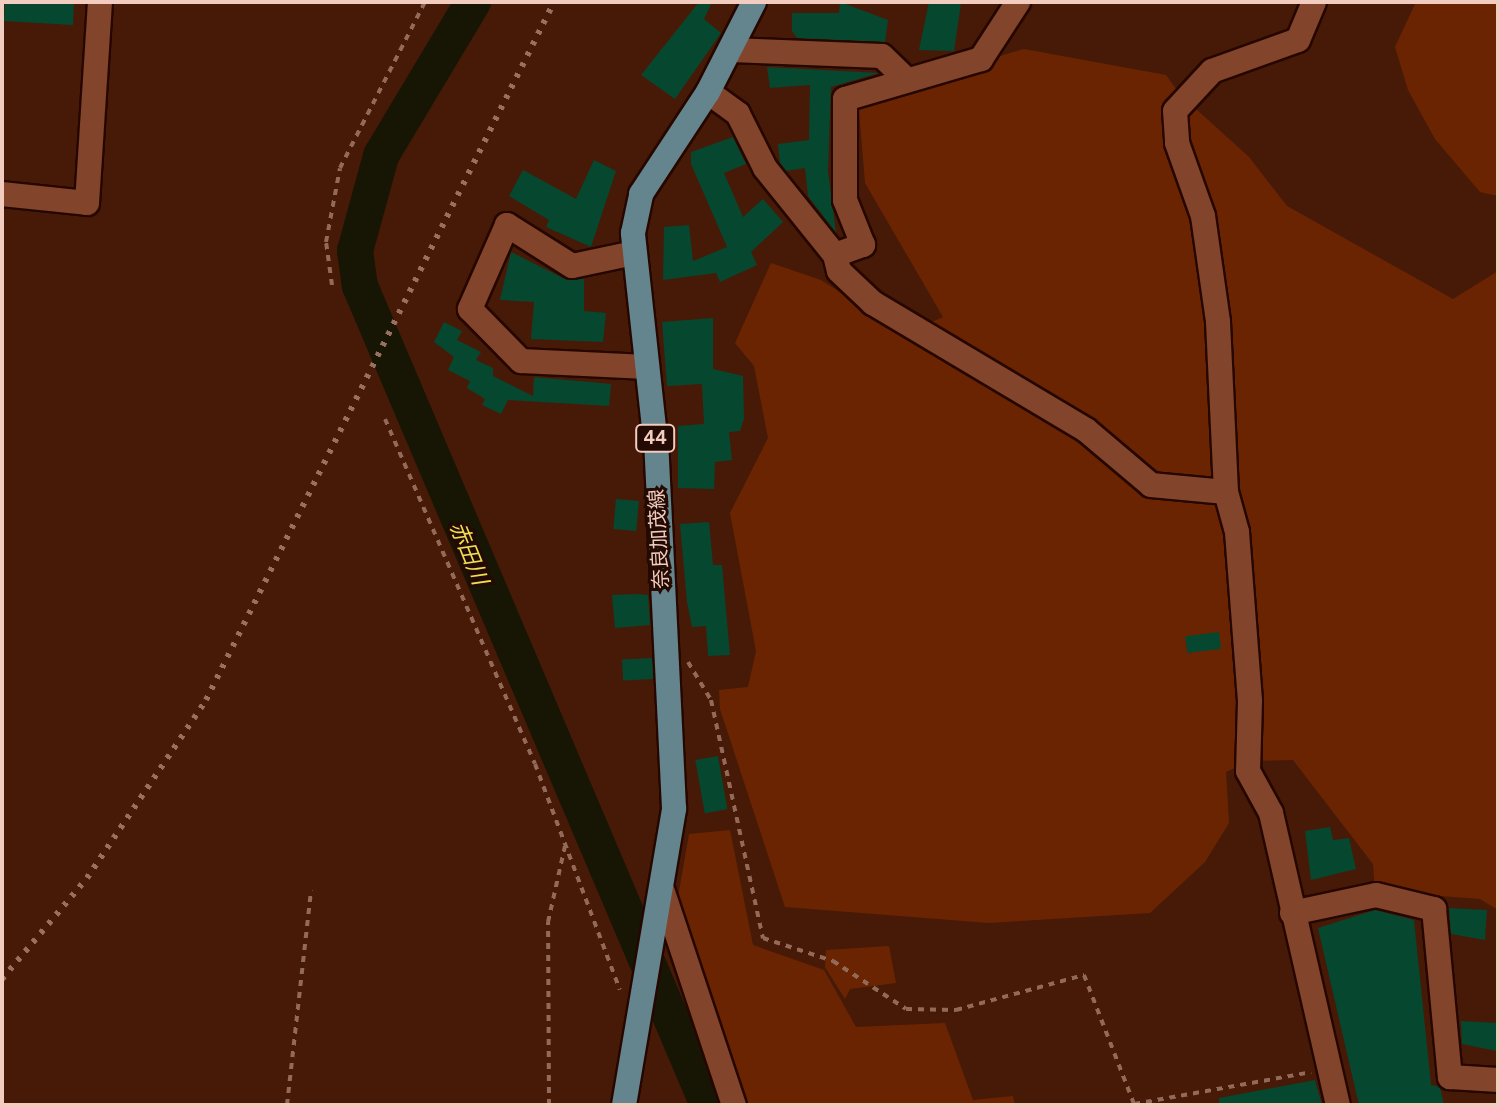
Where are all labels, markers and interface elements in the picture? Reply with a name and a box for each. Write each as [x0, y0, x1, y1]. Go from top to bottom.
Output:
road number: 44 [635, 424, 675, 452]
street label: 奈良加茂線 [644, 488, 674, 590]
water label: 赤田川 [444, 517, 494, 589]

